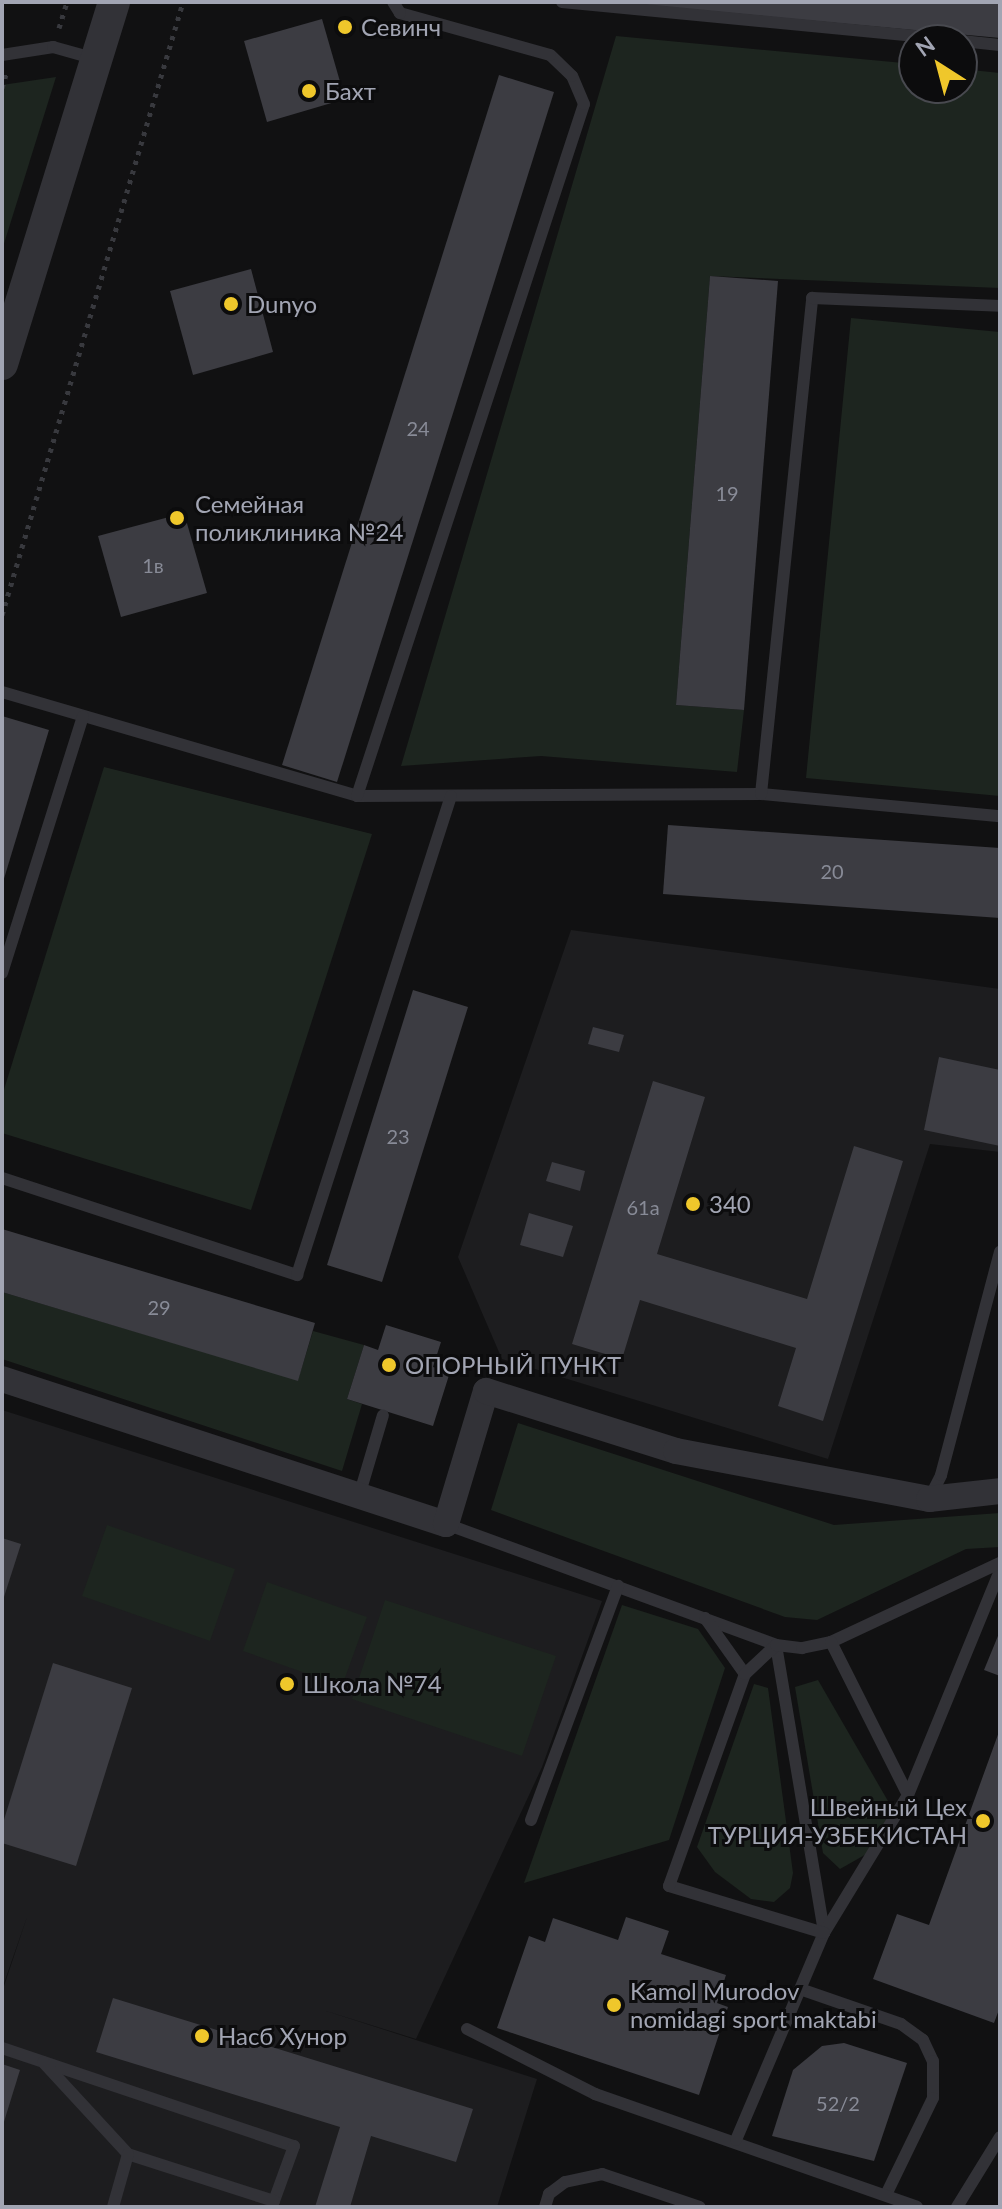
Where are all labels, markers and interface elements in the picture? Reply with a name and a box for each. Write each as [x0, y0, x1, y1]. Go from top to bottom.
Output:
place label: Севинч [361, 13, 441, 41]
marker: Севинч [336, 18, 354, 36]
north arrow [898, 24, 978, 104]
text: N [910, 30, 940, 62]
place label: Бахт [325, 77, 376, 105]
marker: Бахт [300, 82, 318, 100]
place label: Dunyo [247, 290, 317, 318]
marker: Dunyo [222, 295, 240, 313]
house number: 24 [406, 416, 430, 440]
house number: 19 [715, 481, 739, 505]
place label: Семейная поликлиника №24 [195, 490, 403, 546]
marker: Семейная поликлиника №24 [166, 507, 188, 529]
house number: 1в [142, 553, 164, 577]
house number: 20 [820, 859, 844, 883]
house number: 23 [386, 1124, 410, 1148]
place label: 340 [709, 1190, 751, 1218]
house number: 61а [626, 1195, 660, 1219]
marker: 340 [684, 1195, 702, 1213]
house number: 29 [147, 1295, 171, 1319]
place label: ОПОРНЫЙ ПУНКТ [405, 1351, 621, 1379]
marker: ОПОРНЫЙ ПУНКТ [380, 1356, 398, 1374]
place label: Школа №74 [303, 1670, 442, 1698]
marker: Школа №74 [278, 1675, 296, 1693]
place label: Швейный Цех ТУРЦИЯ-УЗБЕКИСТАН [708, 1793, 967, 1849]
marker: Швейный Цех ТУРЦИЯ-УЗБЕКИСТАН [974, 1812, 992, 1830]
place label: Kamol Murodov nomidagi sport maktabi [630, 1977, 877, 2033]
marker: Kamol Murodov nomidagi sport maktabi [605, 1996, 623, 2014]
place label: Насб Хунор [218, 2022, 347, 2050]
marker: Насб Хунор [193, 2027, 211, 2045]
house number: 52/2 [816, 2091, 860, 2115]

